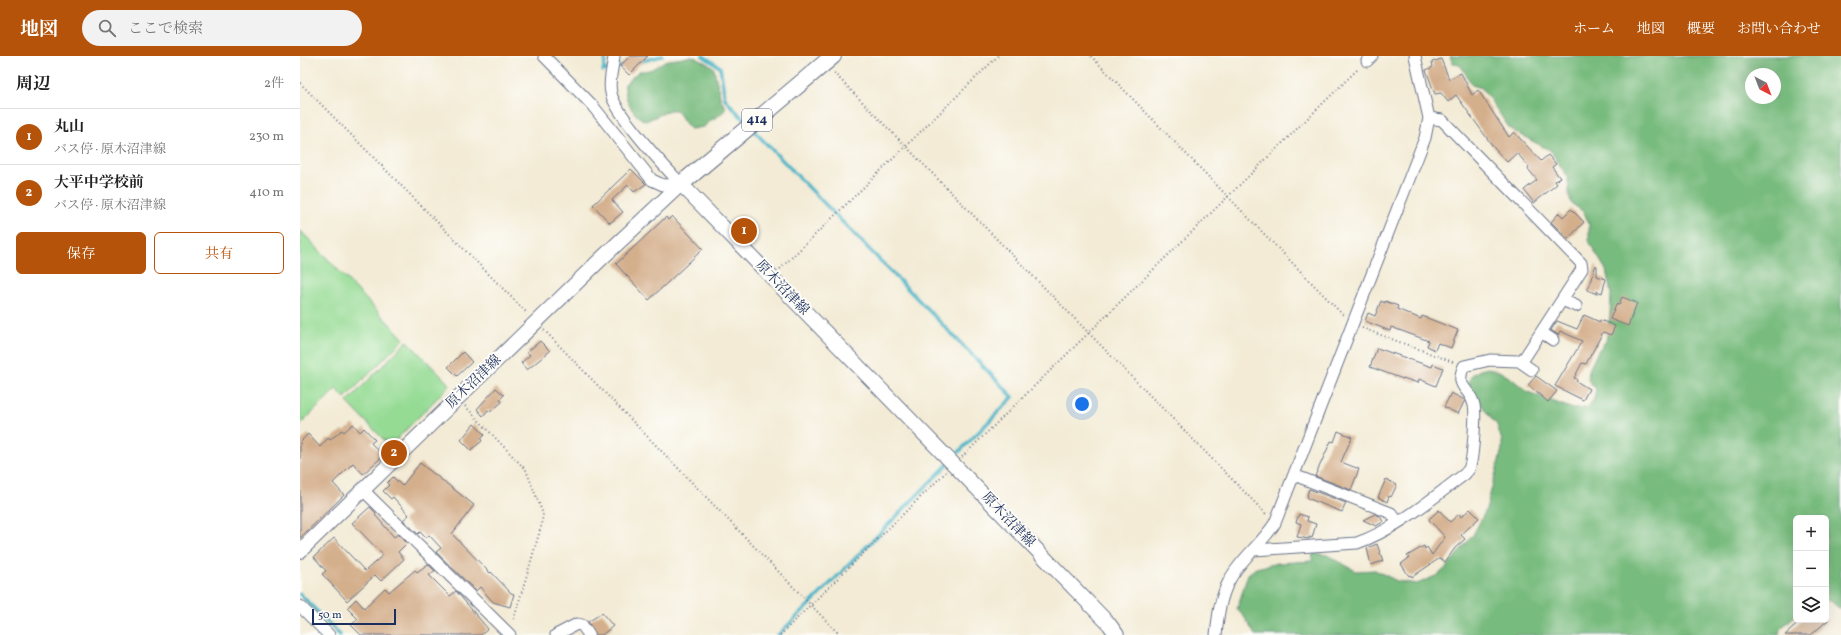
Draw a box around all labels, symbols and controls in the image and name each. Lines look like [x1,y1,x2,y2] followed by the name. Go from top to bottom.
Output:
[82,10,362,46] search box
[20,17,58,43] text: 地図
[96,17,118,39] icon: search
[128,19,203,40] text: ここで検索
[1573,20,1615,39] text: ホーム
[1637,20,1665,39] text: 地図
[1687,20,1715,39] text: 概要
[1737,20,1821,39] text: お問い合わせ
[1745,68,1781,104] north arrow
[16,73,50,96] text: 周辺
[264,75,284,93] text: 2件
[742,109,772,131] road number: 414
[54,117,84,138] text: 丸山
[26,128,32,146] text: 1
[249,128,284,146] text: 230 m
[54,141,166,159] text: バス停 · 原木沼津線
[54,173,144,194] text: 大平中学校前
[26,184,32,202] text: 2
[249,184,284,202] text: 410 m
[54,197,166,215] text: バス停 · 原木沼津線
[731,216,757,246] pin: 1
[16,232,146,274] button: 保存
[154,232,284,274] button: 共有
[751,256,813,320] street label: 原木沼津線
[442,351,506,413] street label: 原木沼津線
[1072,394,1092,414] your location
[381,438,407,468] pin: 2
[977,488,1039,552] street label: 原木沼津線
[1793,515,1829,623] map controls
[1793,515,1829,551] button: +
[1793,551,1829,587] button: −
[1793,587,1829,623] button: layers
[312,607,396,626] scale bar
[318,608,342,623] text: 50 m

